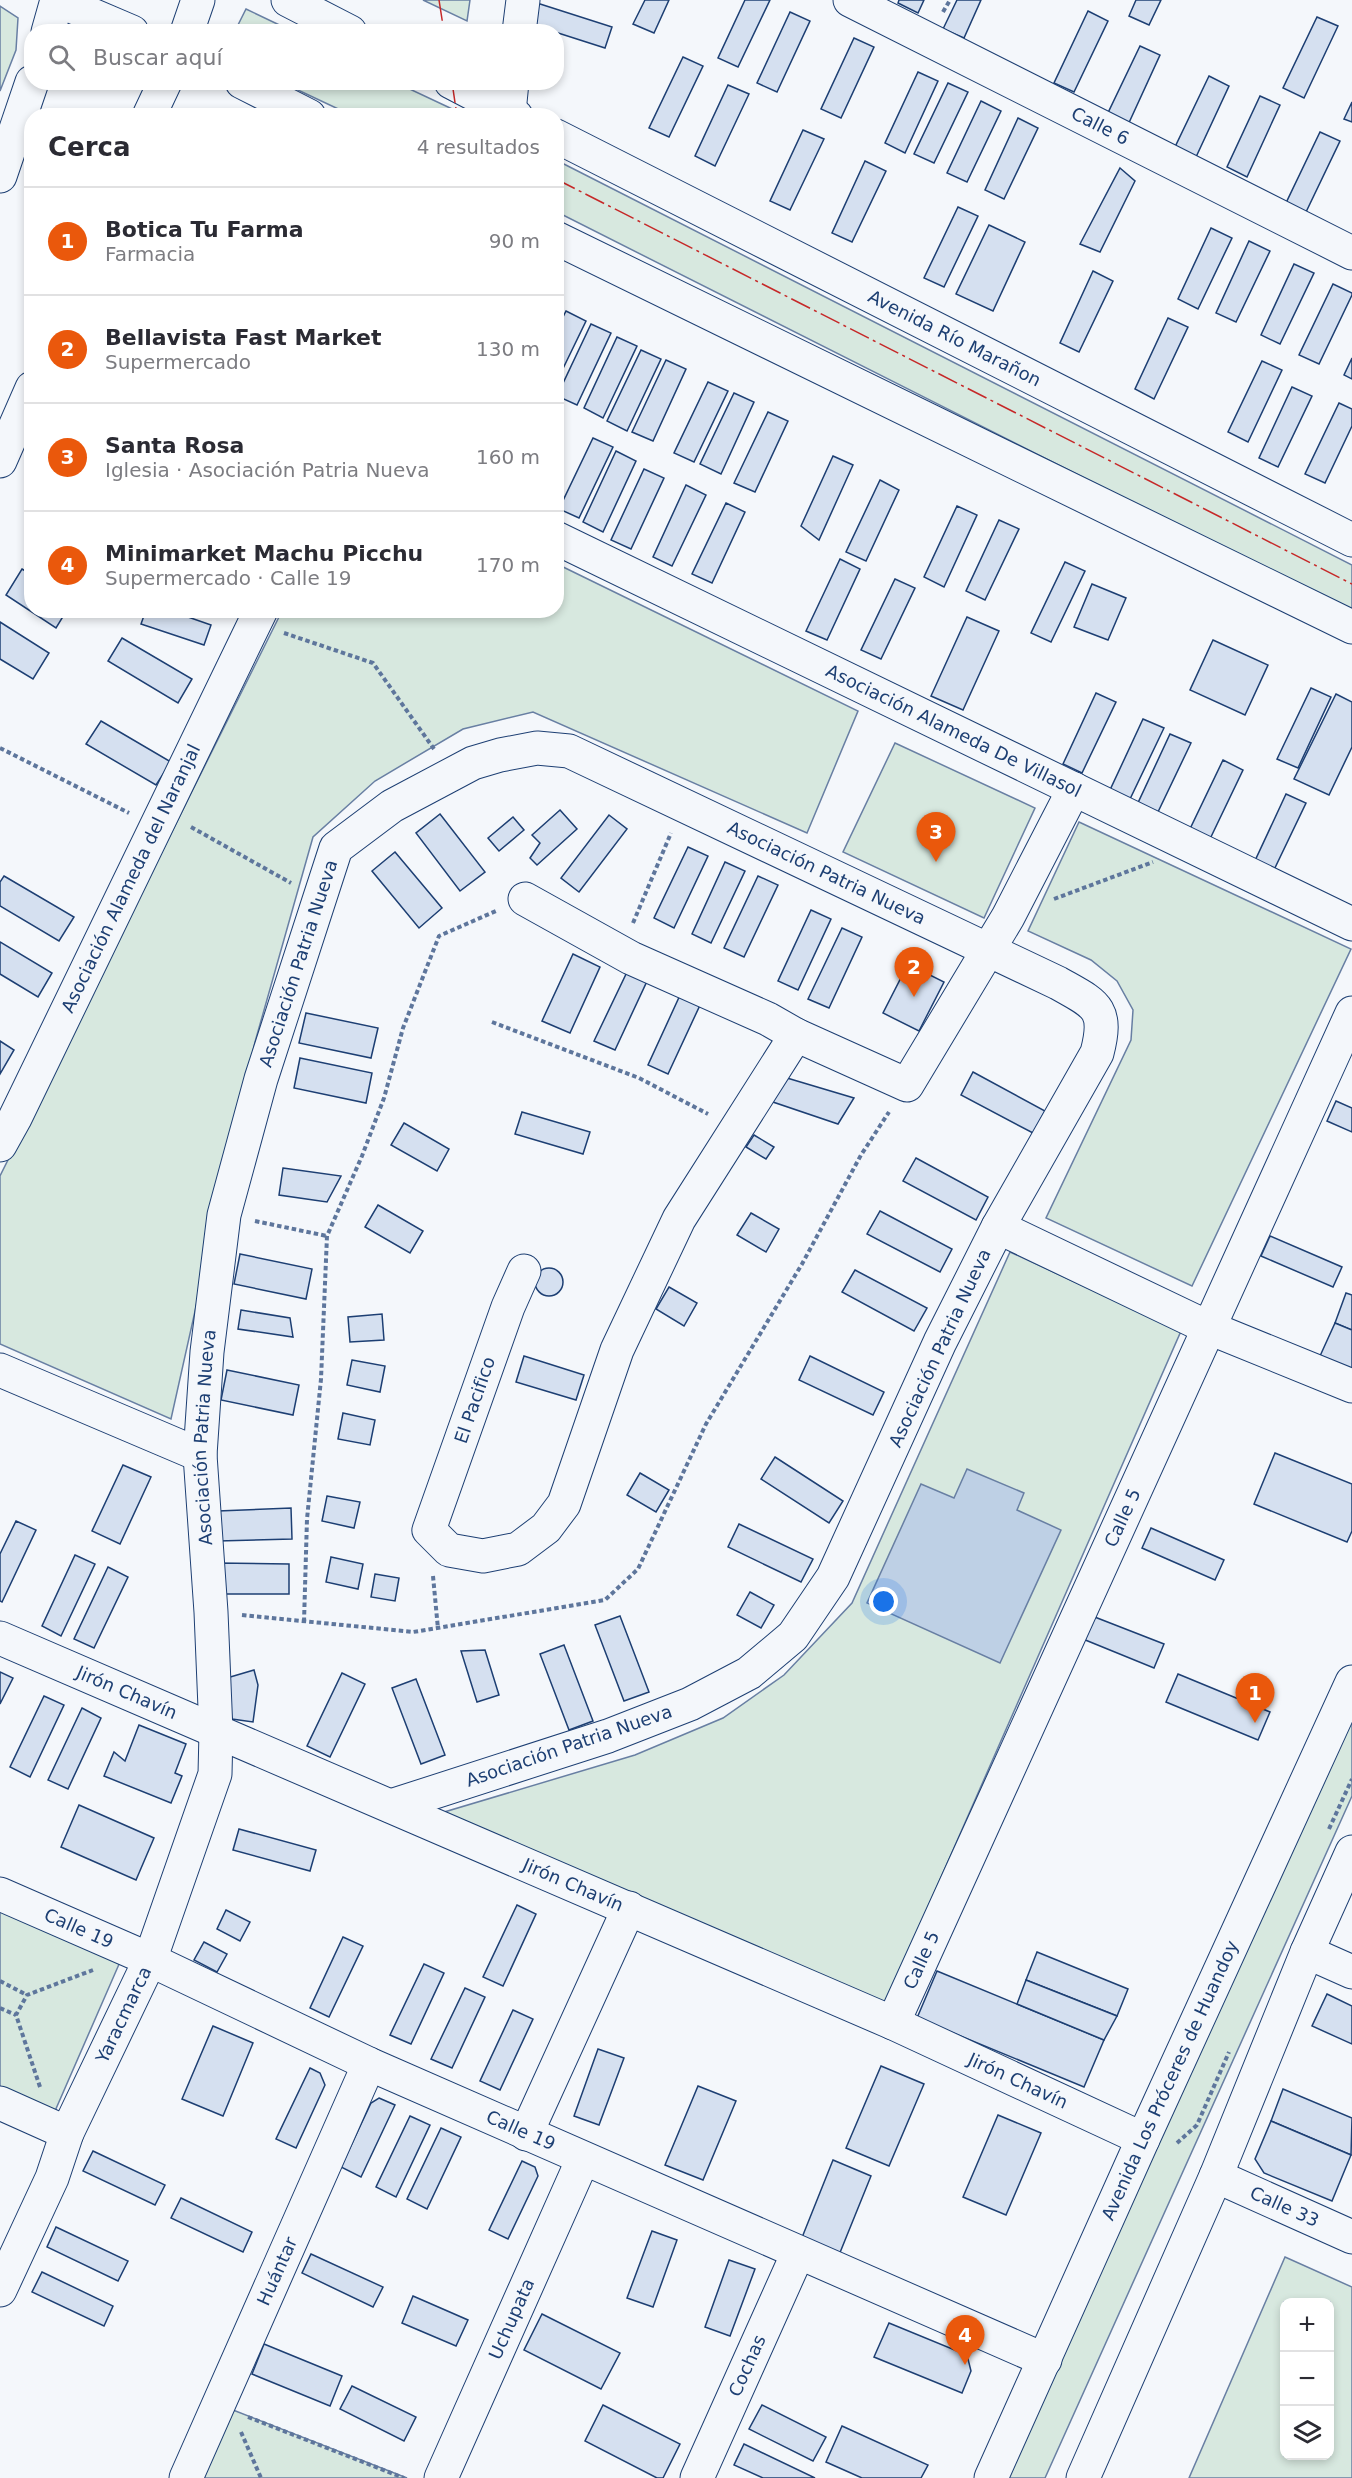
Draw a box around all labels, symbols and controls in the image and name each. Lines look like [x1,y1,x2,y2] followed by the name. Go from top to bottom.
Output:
[24,24,564,90] search box
[45,41,78,74] icon: search
[93,45,223,70] text: Buscar aquí
[1068,102,1133,149] street label: Calle 6
[48,132,131,162] text: Cerca
[417,135,540,159] text: 4 resultados
[105,217,304,242] text: Botica Tu Farma
[61,229,74,253] text: 1
[489,229,540,253] text: 90 m
[105,242,195,266] text: Farmacia
[865,285,1045,390] street label: Avenida Río Marañon
[105,325,382,350] text: Bellavista Fast Market
[61,337,74,361] text: 2
[476,337,540,361] text: 130 m
[105,350,251,374] text: Supermercado
[105,433,244,458] text: Santa Rosa
[61,445,74,469] text: 3
[476,445,540,469] text: 160 m
[105,458,429,482] text: Iglesia · Asociación Patria Nueva
[105,541,423,566] text: Minimarket Machu Picchu
[61,553,74,577] text: 4
[476,553,540,577] text: 170 m
[105,566,352,590] text: Supermercado · Calle 19
[823,660,1085,801] street label: Asociación Alameda De Villasol
[57,741,204,1016] street label: Asociación Alameda del Naranjal
[916,812,956,862] pin: 3
[724,817,929,929] street label: Asociación Patria Nueva
[255,857,341,1070] street label: Asociación Patria Nueva
[894,948,934,997] pin: 2
[884,1245,995,1450] street label: Asociación Patria Nueva
[189,1328,220,1546] street label: Asociación Patria Nueva
[450,1354,499,1446] street label: El Pacifico
[1100,1485,1145,1550] street label: Calle 5
[869,1587,898,1616] your location
[72,1661,181,1723] street label: Jirón Chavín
[1236,1674,1274,1723] pin: 1
[463,1700,675,1791] street label: Asociación Patria Nueva
[519,1853,627,1916] street label: Jirón Chavín
[41,1904,117,1952] street label: Calle 19
[899,1927,943,1992] street label: Calle 5
[1097,1937,1242,2223] street label: Avenida Los Próceres de Huandoy
[91,1963,155,2067] street label: Yaracmarca
[964,2048,1071,2113] street label: Jirón Chavín
[483,2106,559,2154] street label: Calle 19
[1247,2182,1322,2231] street label: Calle 33
[253,2233,301,2309] street label: Huántar
[484,2275,538,2363] street label: Uchupata
[1280,2298,1334,2460] map controls
[1280,2298,1334,2352] button: +
[946,2316,984,2365] pin: 4
[724,2331,770,2400] street label: Cochas
[1280,2352,1334,2406] button: −
[1280,2406,1334,2460] button: layers

